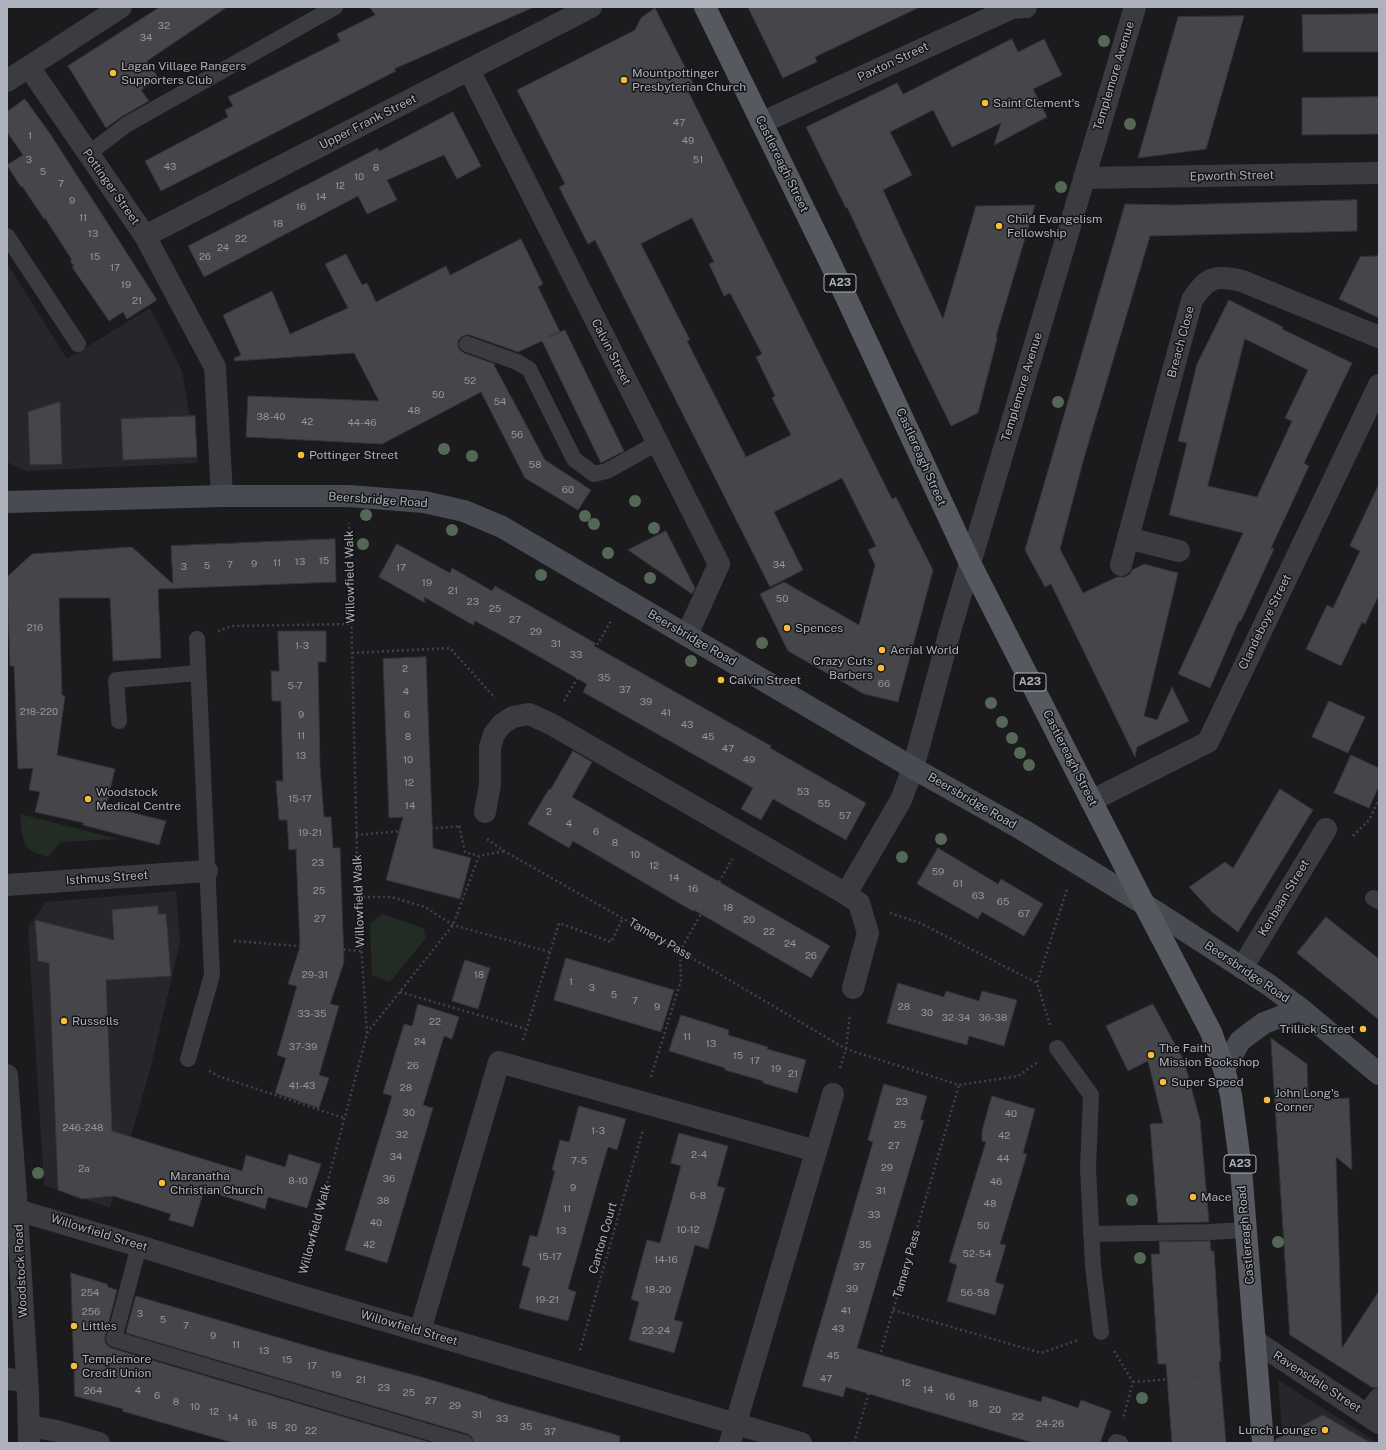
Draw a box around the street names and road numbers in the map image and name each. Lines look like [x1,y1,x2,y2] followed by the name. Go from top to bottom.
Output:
[1091,20,1137,132] street label: Templemore Avenue
[855,39,931,85] street label: Paxton Street
[317,91,419,153] street label: Upper Frank Street
[752,113,812,215] street label: Castlereagh Street
[79,146,143,228] street label: Pottinger Street
[1190,168,1274,184] street label: Epworth Street
[824,274,856,292] road number: A23
[1165,305,1197,379] street label: Breach Close
[588,317,634,387] street label: Calvin Street
[999,331,1045,443] street label: Templemore Avenue
[893,406,949,508] street label: Castlereagh Street
[328,489,428,511] street label: Beersbridge Road
[342,530,358,624] street label: Willowfield Walk
[1236,572,1294,672] street label: Clandeboye Street
[645,607,739,669] street label: Beersbridge Road
[1014,673,1046,691] road number: A23
[1040,708,1100,808] street label: Castlereagh Street
[925,770,1019,832] street label: Beersbridge Road
[350,854,368,948] street label: Willowfield Walk
[1255,857,1313,939] street label: Kenbaan Street
[65,868,149,888] street label: Isthmus Street
[626,915,694,963] street label: Tamery Pass
[1202,938,1292,1006] street label: Beersbridge Road
[1224,1155,1256,1173] road number: A23
[296,1182,334,1276] street label: Willowfield Walk
[1235,1185,1257,1285] street label: Castlereagh Road
[586,1201,620,1275] street label: Canton Court
[49,1211,149,1255] street label: Willowfield Street
[11,1224,31,1318] street label: Woodstock Road
[890,1228,924,1300] street label: Tamery Pass
[359,1307,459,1349] street label: Willowfield Street
[1270,1348,1364,1416] street label: Ravensdale Street

